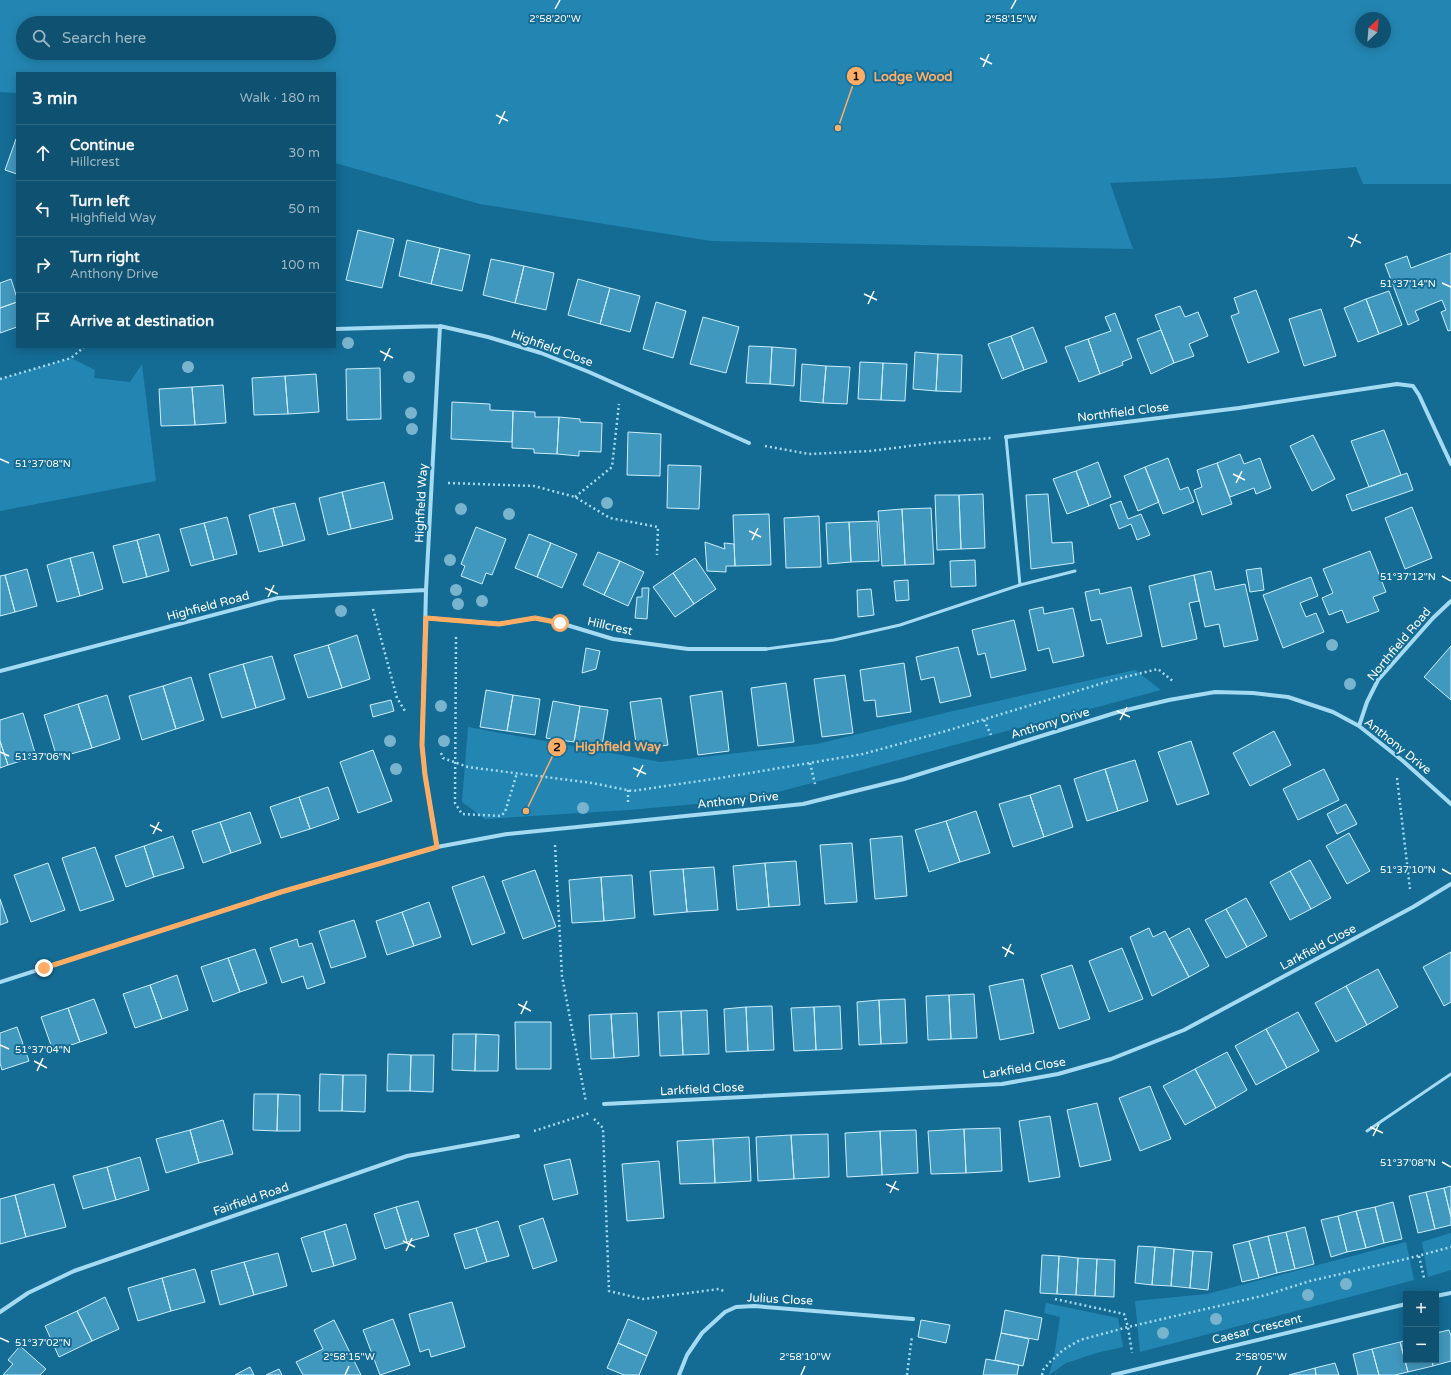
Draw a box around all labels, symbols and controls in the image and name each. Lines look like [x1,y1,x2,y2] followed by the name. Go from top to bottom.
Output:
[1355,12,1391,48] north arrow
[529,13,581,25] text: 2°58'20"W
[985,13,1037,25] text: 2°58'15"W
[16,16,336,60] search box
[30,27,52,49] icon: search
[62,29,146,47] text: Search here
[846,64,961,89] callout: Lodge Wood
[852,69,860,83] text: 1
[873,69,953,85] text: Lodge Wood
[32,88,77,109] text: 3 min
[240,90,320,106] text: Walk · 180 m
[70,136,134,154] text: Continue
[32,142,54,164] icon: ahead
[288,145,320,161] text: 30 m
[70,154,120,170] text: Hillcrest
[70,192,130,210] text: Turn left
[32,198,54,220] icon: left
[288,201,320,217] text: 50 m
[70,210,156,226] text: Highfield Way
[70,248,140,266] text: Turn right
[32,254,54,276] icon: right
[280,257,320,273] text: 100 m
[70,266,158,282] text: Anthony Drive
[1380,278,1436,290] text: 51°37'14"N
[32,310,54,332] icon: arrive
[70,312,214,330] text: Arrive at destination
[509,327,595,369] street label: Highfield Close
[1076,399,1170,425] street label: Northfield Close
[15,458,71,470] text: 51°37'08"N
[412,462,430,543] street label: Highfield Way
[1380,571,1436,583] text: 51°37'12"N
[165,588,251,624] street label: Highfield Road
[1364,605,1434,683] street label: Northfield Road
[551,614,569,632] route start
[586,614,634,638] street label: Hillcrest
[1009,704,1091,742] street label: Anthony Drive
[1362,715,1434,777] street label: Anthony Drive
[547,734,669,759] callout: Highfield Way
[575,739,661,755] text: Highfield Way
[553,740,561,754] text: 2
[15,751,71,763] text: 51°37'06"N
[697,789,779,811] street label: Anthony Drive
[1380,864,1436,876] text: 51°37'10"N
[1278,921,1359,973] street label: Larkfield Close
[35,959,53,977] route end
[15,1044,71,1056] text: 51°37'04"N
[981,1054,1067,1081] street label: Larkfield Close
[660,1080,745,1098] street label: Larkfield Close
[1380,1157,1436,1169] text: 51°37'08"N
[211,1180,291,1218] street label: Fairfield Road
[747,1290,814,1308] street label: Julius Close
[1403,1291,1439,1363] map controls
[1403,1291,1439,1327] button: +
[1211,1311,1304,1347] street label: Caesar Crescent
[1403,1327,1439,1363] button: −
[15,1337,71,1349] text: 51°37'02"N
[323,1351,375,1363] text: 2°58'15"W
[779,1351,831,1363] text: 2°58'10"W
[1235,1351,1287,1363] text: 2°58'05"W

